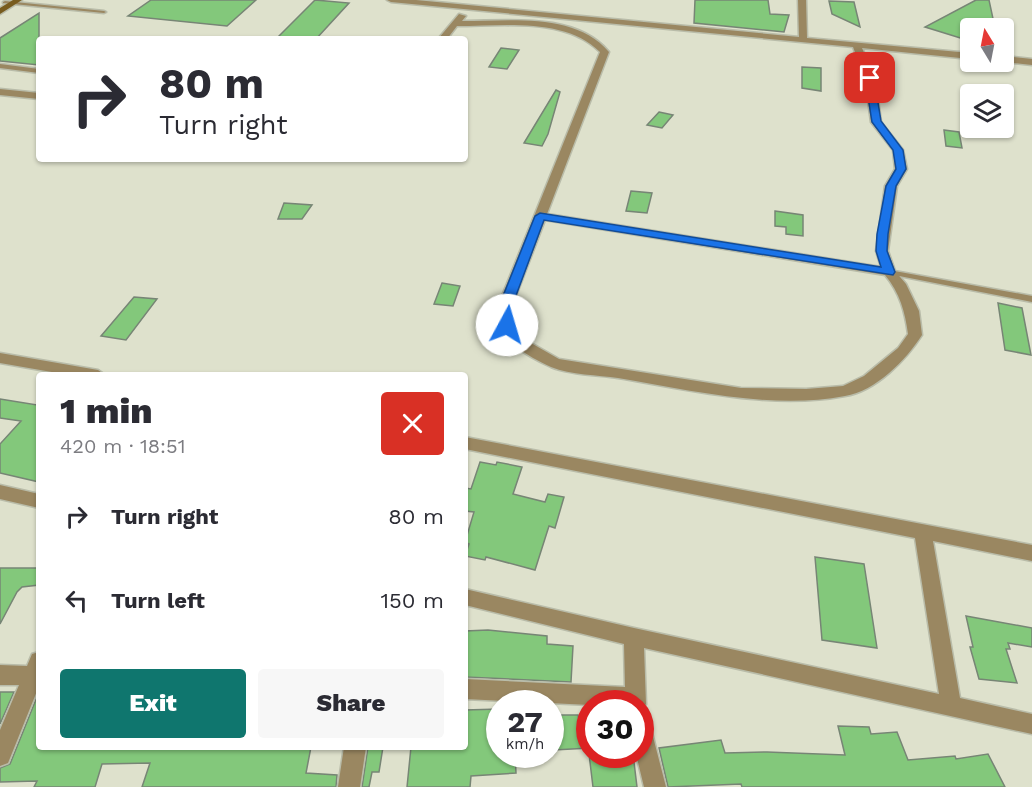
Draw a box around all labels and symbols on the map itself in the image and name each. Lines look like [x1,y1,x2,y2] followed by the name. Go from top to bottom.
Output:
[960,18,1014,72] north arrow
[844,52,895,103] pin
[475,293,539,357] position arrow
[576,690,654,768] speed limit sign: 30

